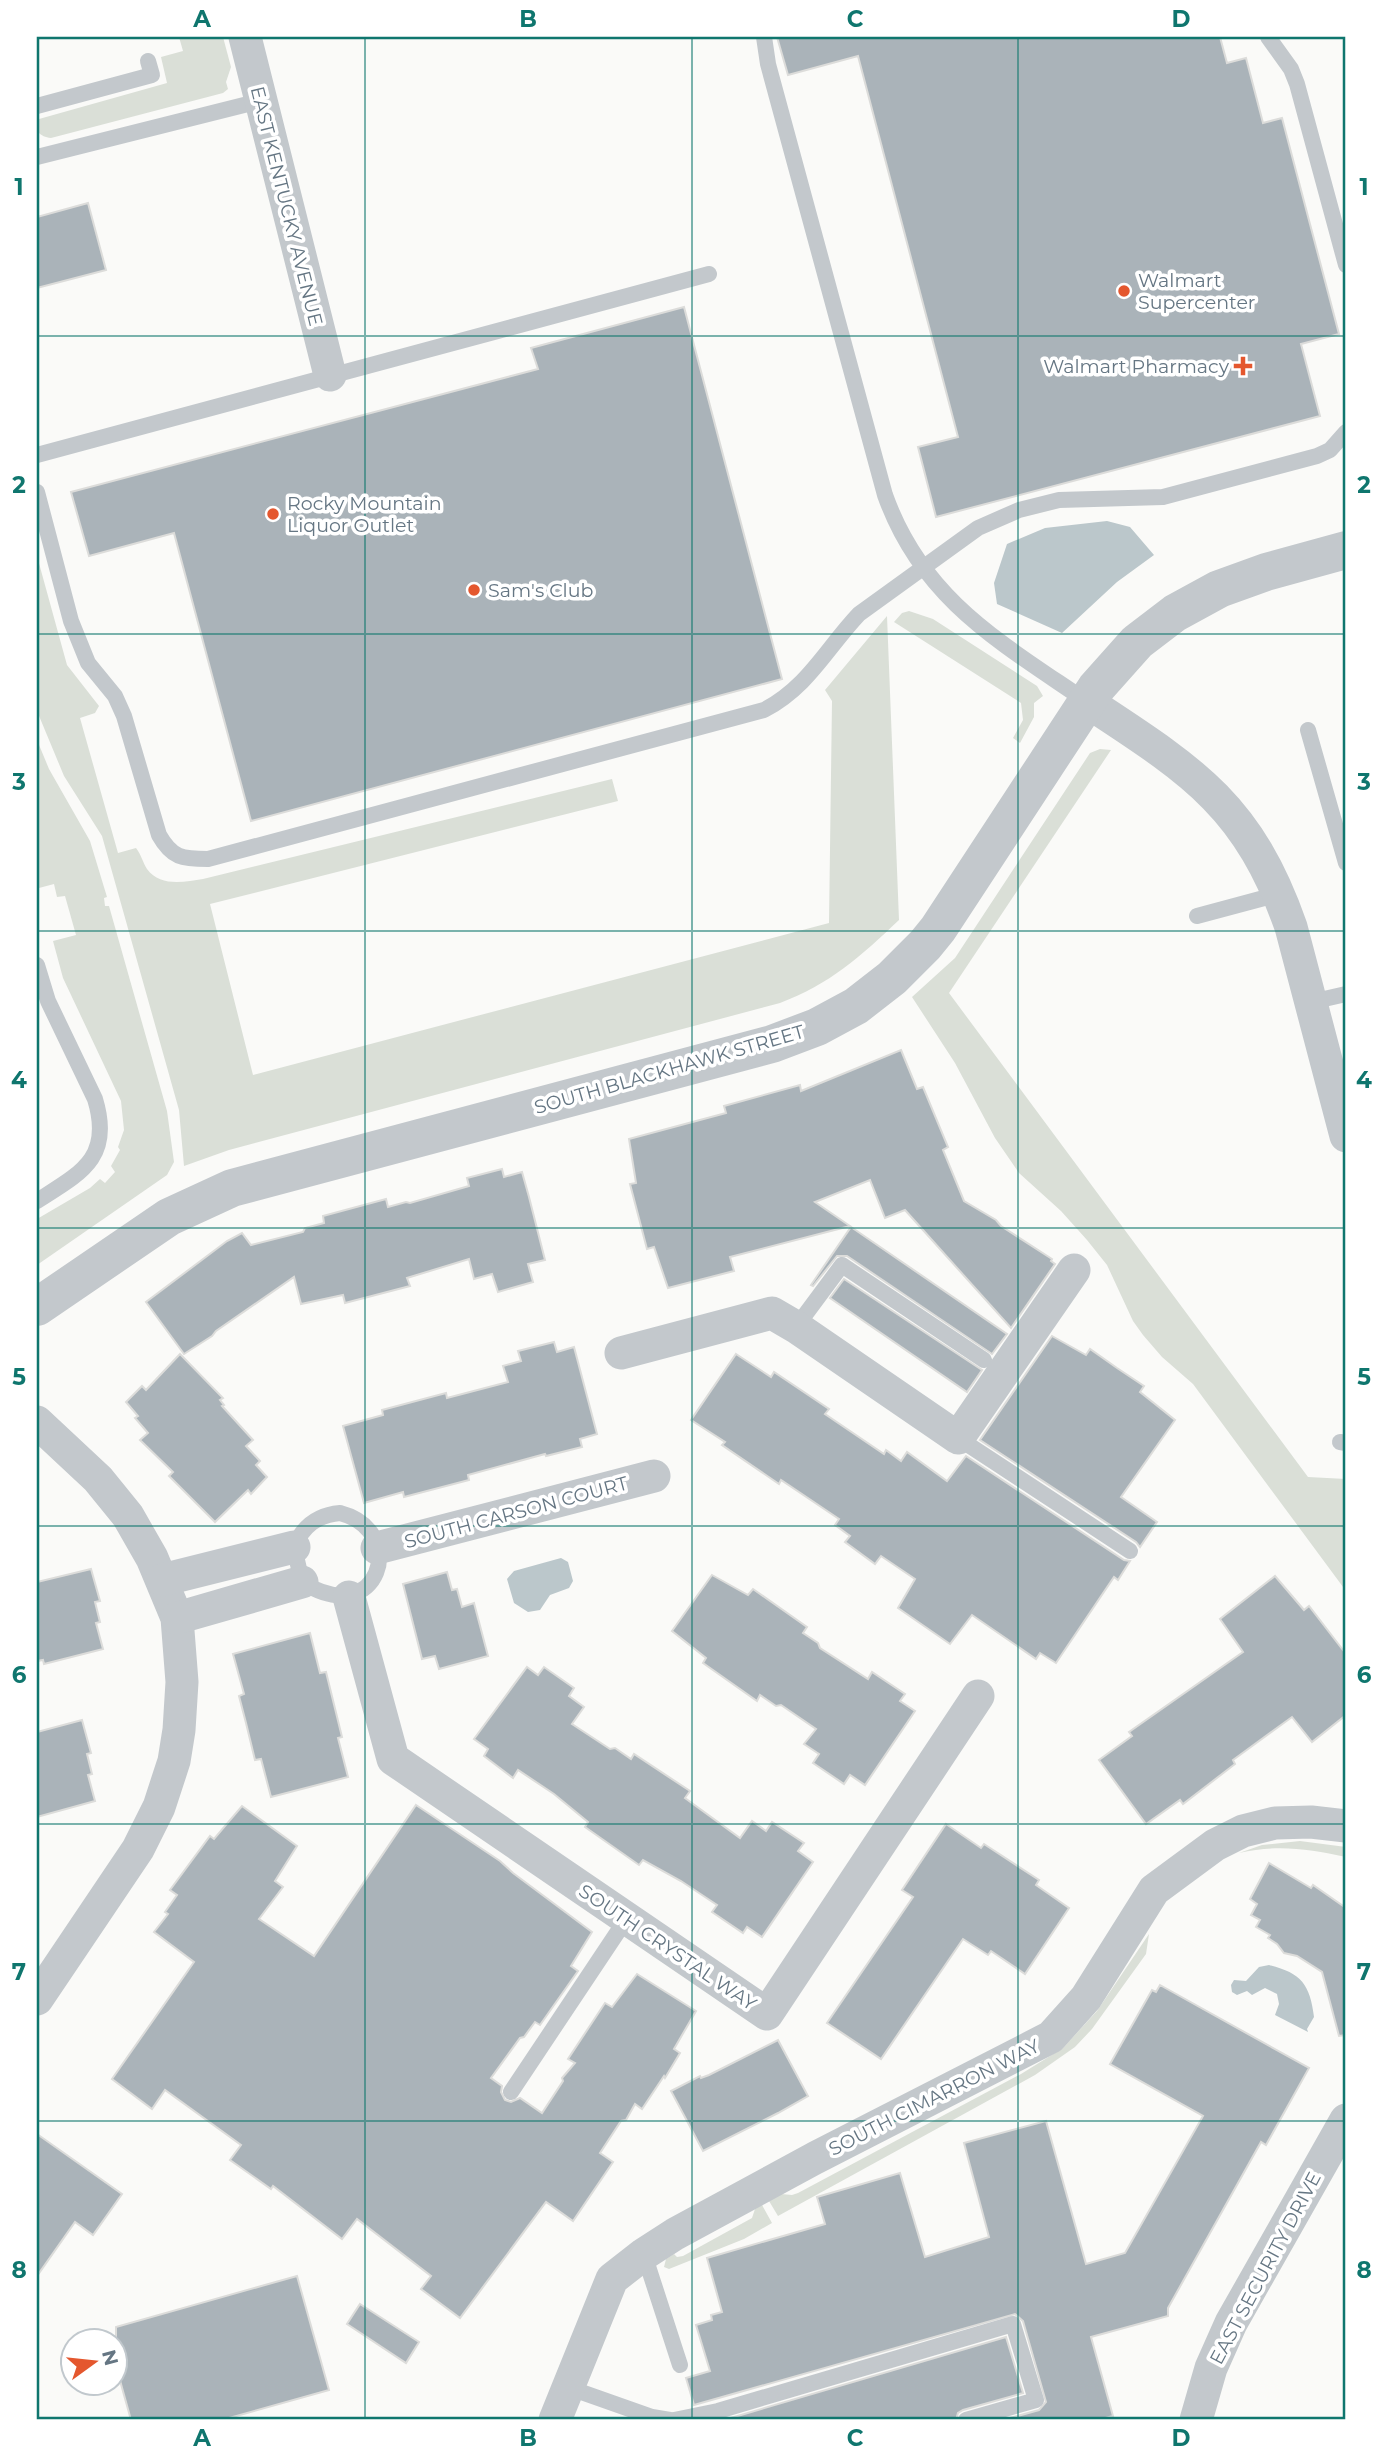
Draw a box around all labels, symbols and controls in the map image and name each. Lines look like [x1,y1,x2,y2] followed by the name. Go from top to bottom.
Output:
[192,5,211,33] text: A
[519,5,537,33] text: B
[847,5,864,33] text: C
[1172,5,1191,33] text: D
[246,84,327,328] street label: EAST KENTUCKY AVENUE
[14,173,24,201] text: 1
[1359,173,1369,201] text: 1
[1138,269,1256,314] place label: Walmart Supercenter
[1116,283,1132,299] marker: Walmart Supercenter
[1043,355,1230,378] place label: Walmart Pharmacy
[1235,358,1251,374] marker: Walmart Pharmacy
[12,471,26,499] text: 2
[1357,471,1371,499] text: 2
[287,492,442,537] place label: Rocky Mountain Liquor Outlet
[265,506,281,522] marker: Rocky Mountain Liquor Outlet
[488,579,593,602] place label: Sam's Club
[466,582,482,598] marker: Sam's Club
[11,768,26,796] text: 3
[1356,768,1371,796] text: 3
[531,1020,807,1119] street label: SOUTH BLACKHAWK STREET
[11,1066,27,1094] text: 4
[1356,1066,1372,1094] text: 4
[12,1363,26,1391] text: 5
[1357,1363,1371,1391] text: 5
[402,1472,631,1553] street label: SOUTH CARSON COURT
[12,1661,27,1689] text: 6
[1357,1661,1372,1689] text: 6
[575,1879,762,2016] street label: SOUTH CRYSTAL WAY
[12,1958,26,1986] text: 7
[1357,1958,1371,1986] text: 7
[825,2034,1044,2161] street label: SOUTH CIMARRON WAY
[1205,2168,1326,2368] street label: EAST SECURITY DRIVE
[11,2256,27,2284] text: 8
[1356,2256,1372,2284] text: 8
[60,2328,130,2398] north arrow
[97,2347,123,2368] text: N
[192,2424,211,2452] text: A
[519,2424,537,2452] text: B
[847,2424,864,2452] text: C
[1172,2424,1191,2452] text: D

